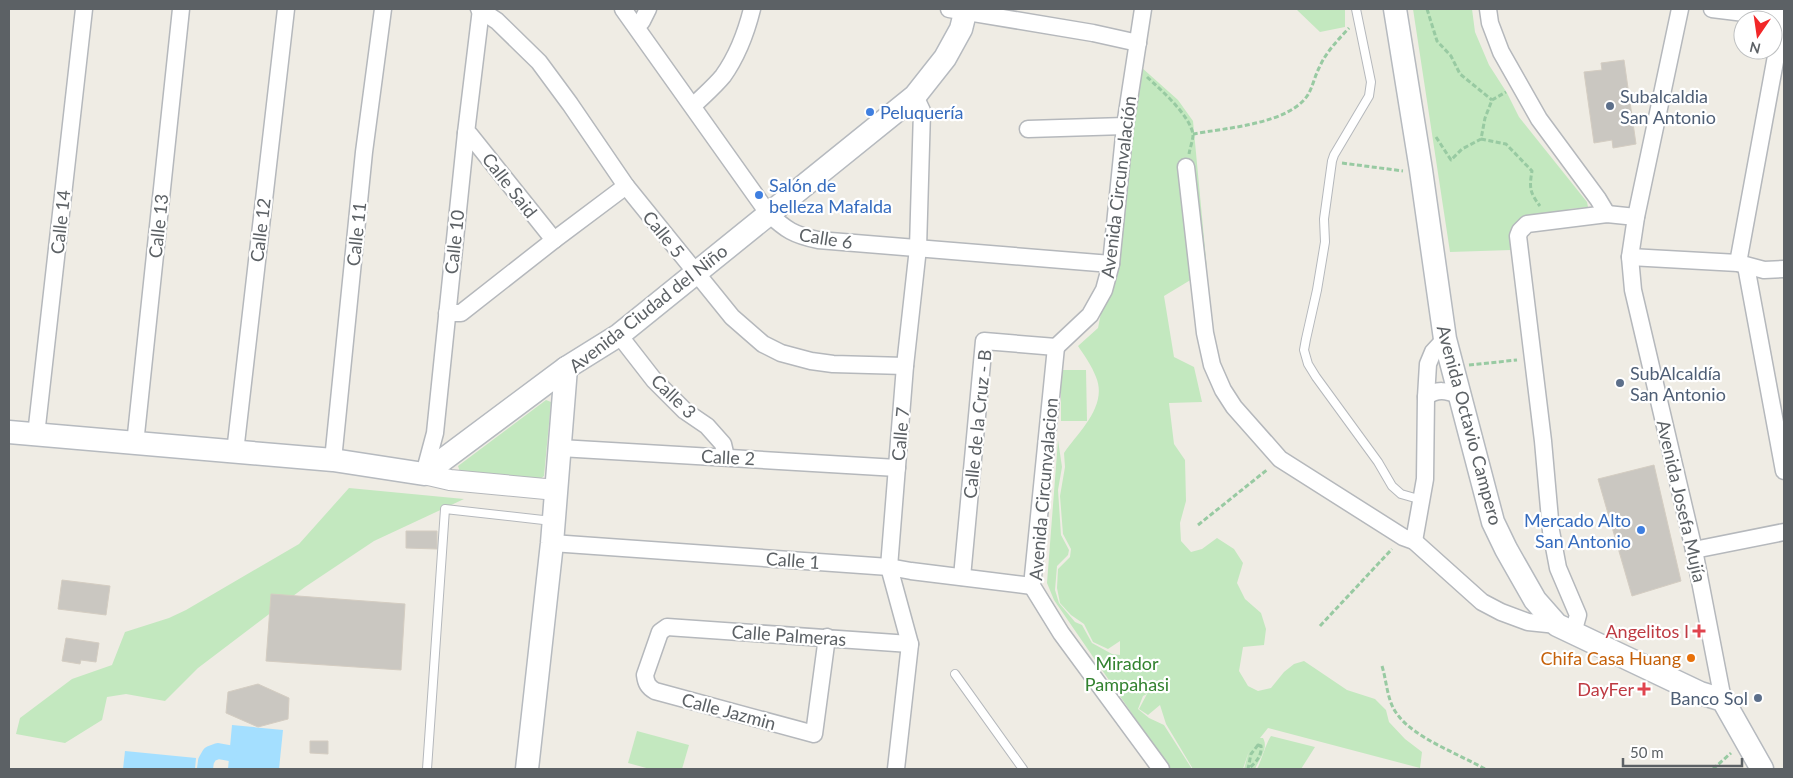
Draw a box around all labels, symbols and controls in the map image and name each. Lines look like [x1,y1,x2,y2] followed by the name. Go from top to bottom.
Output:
[1733,10,1783,60] north arrow
[1748,39,1762,58] text: N
[1620,85,1716,128] place label: Subalcaldia San Antonio
[1096,95,1140,279] street label: Avenida Circunvalación
[1604,100,1616,112] marker: Subalcaldia San Antonio
[880,101,964,123] place label: Peluquería
[864,106,876,118] marker: Peluquería
[478,148,542,222] street label: Calle Said
[769,174,892,217] place label: Salón de belleza Mafalda
[46,189,74,255] street label: Calle 14
[753,189,765,201] marker: Salón de belleza Mafalda
[144,193,172,259] street label: Calle 13
[245,197,275,263] street label: Calle 12
[342,201,370,267] street label: Calle 11
[638,206,690,262] street label: Calle 5
[440,209,468,275] street label: Calle 10
[798,223,854,253] street label: Calle 6
[565,239,731,377] street label: Avenida Ciudad del Niño
[1433,323,1507,527] street label: Avenida Octavio Campero
[958,348,996,500] street label: Calle de la Cruz - B
[1630,362,1726,405] place label: SubAlcaldía San Antonio
[647,369,701,423] street label: Calle 3
[1614,377,1626,389] marker: SubAlcaldía San Antonio
[1024,397,1062,581] street label: Avenida Circunvalacion
[887,406,913,462] street label: Calle 7
[1653,418,1711,584] street label: Avenida Josefa Mujía
[700,445,756,469] street label: Calle 2
[1524,509,1631,552] place label: Mercado Alto San Antonio
[1635,524,1647,536] marker: Mercado Alto San Antonio
[765,547,821,573] street label: Calle 1
[731,620,847,650] street label: Calle Palmeras
[1605,620,1689,642] place label: Angelitos I
[1693,625,1705,637] marker: Angelitos I
[1541,647,1681,669] place label: Chifa Casa Huang
[1085,652,1169,695] park label: Mirador Pampahasi
[1685,652,1697,664] marker: Chifa Casa Huang
[1577,678,1634,700] place label: DayFer
[1638,683,1650,695] marker: DayFer
[1670,687,1748,709] place label: Banco Sol
[680,688,778,734] street label: Calle Jazmin
[1752,692,1764,704] marker: Banco Sol
[1623,736,1742,768] scale bar
[1630,743,1664,761] text: 50 m

